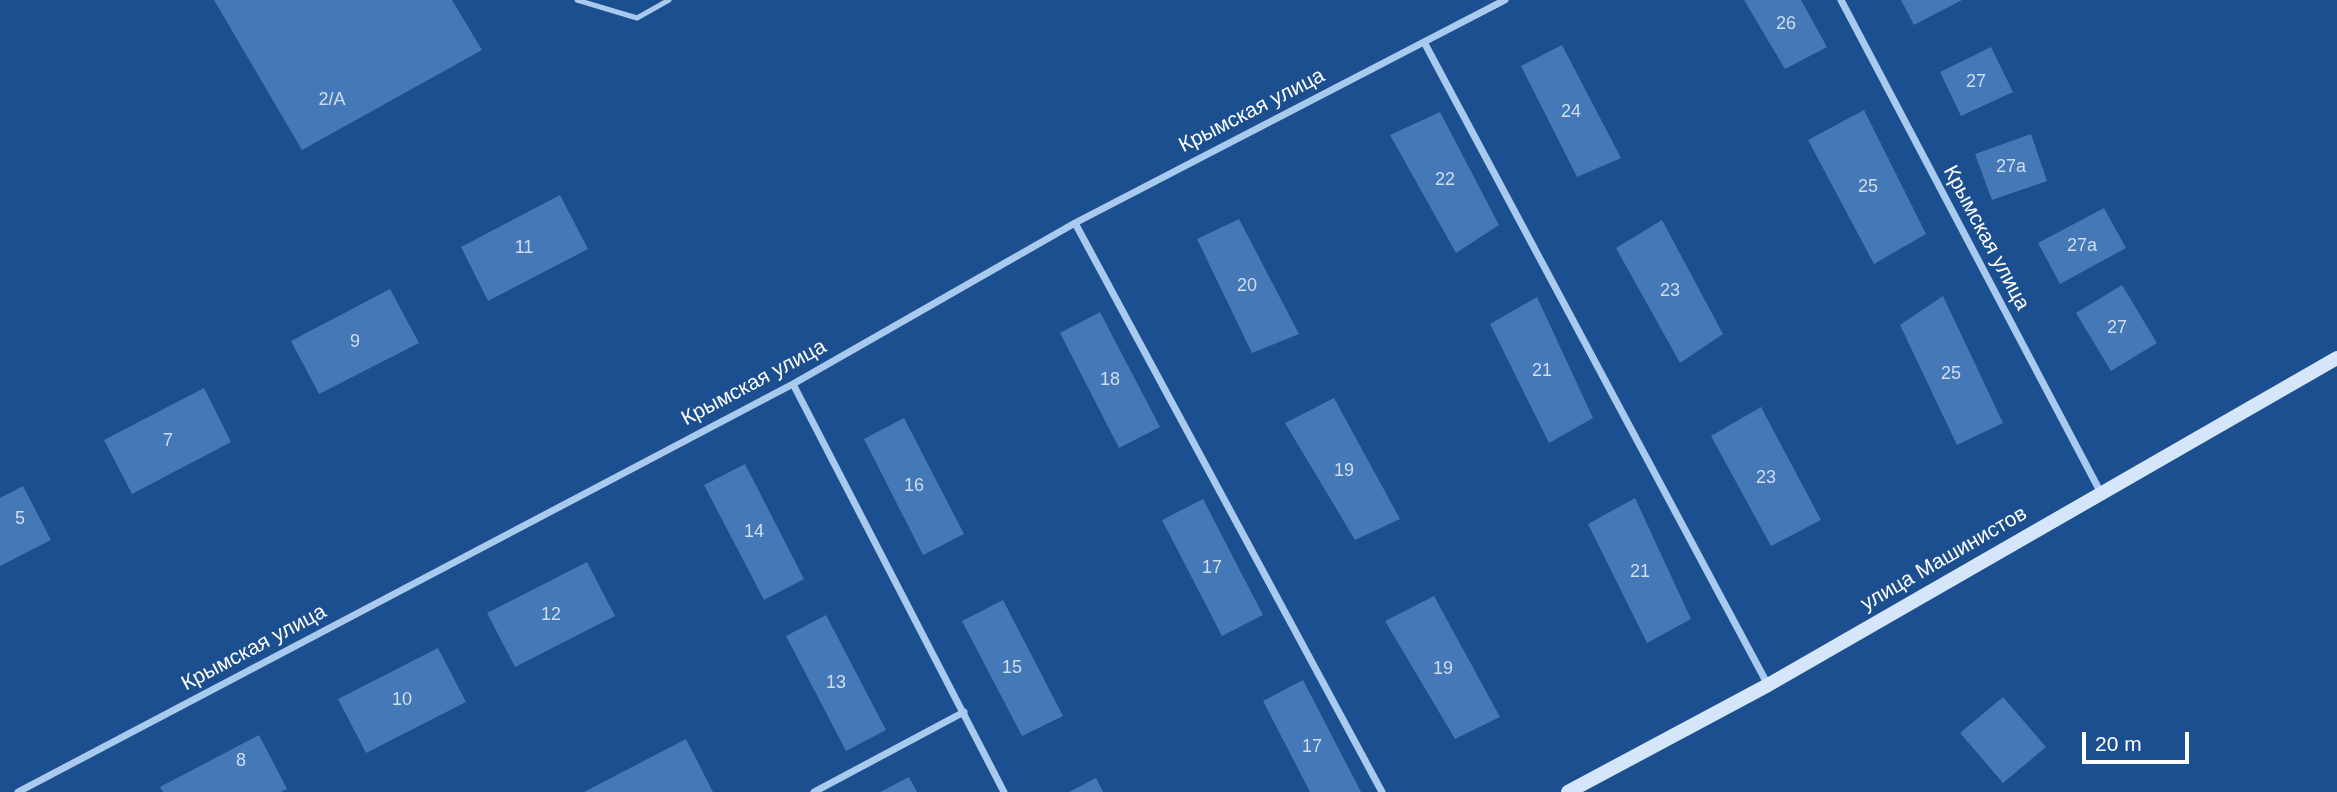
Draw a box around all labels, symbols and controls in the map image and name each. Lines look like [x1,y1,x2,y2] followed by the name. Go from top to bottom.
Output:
[1776,13,1796,35] house number: 26
[1175,63,1329,159] street label: Крымская улица
[1966,71,1986,93] house number: 27
[318,89,346,111] house number: 2/A
[1561,101,1581,123] house number: 24
[1996,156,2026,178] house number: 27а
[1937,161,2035,315] street label: Крымская улица
[1435,169,1455,191] house number: 22
[1858,176,1878,198] house number: 25
[2067,235,2097,257] house number: 27а
[515,237,533,259] house number: 11
[1237,275,1257,297] house number: 20
[1660,280,1680,302] house number: 23
[2107,317,2127,339] house number: 27
[350,331,360,353] house number: 9
[677,334,831,432] street label: Крымская улица
[1532,360,1552,382] house number: 21
[1941,363,1961,385] house number: 25
[1100,369,1120,391] house number: 18
[163,430,173,452] house number: 7
[1334,460,1354,482] house number: 19
[1756,467,1776,489] house number: 23
[904,475,924,497] house number: 16
[1856,501,2032,617] street label: улица Машинистов
[15,508,25,530] house number: 5
[744,521,764,543] house number: 14
[1202,557,1222,579] house number: 17
[1630,561,1650,583] house number: 21
[177,599,331,697] street label: Крымская улица
[541,604,561,626] house number: 12
[1002,657,1022,679] house number: 15
[1433,658,1453,680] house number: 19
[826,672,846,694] house number: 13
[392,689,412,711] house number: 10
[2085,718,2192,762] scale bar
[2095,732,2142,755] text: 20 m
[1302,736,1322,758] house number: 17
[236,750,246,772] house number: 8

